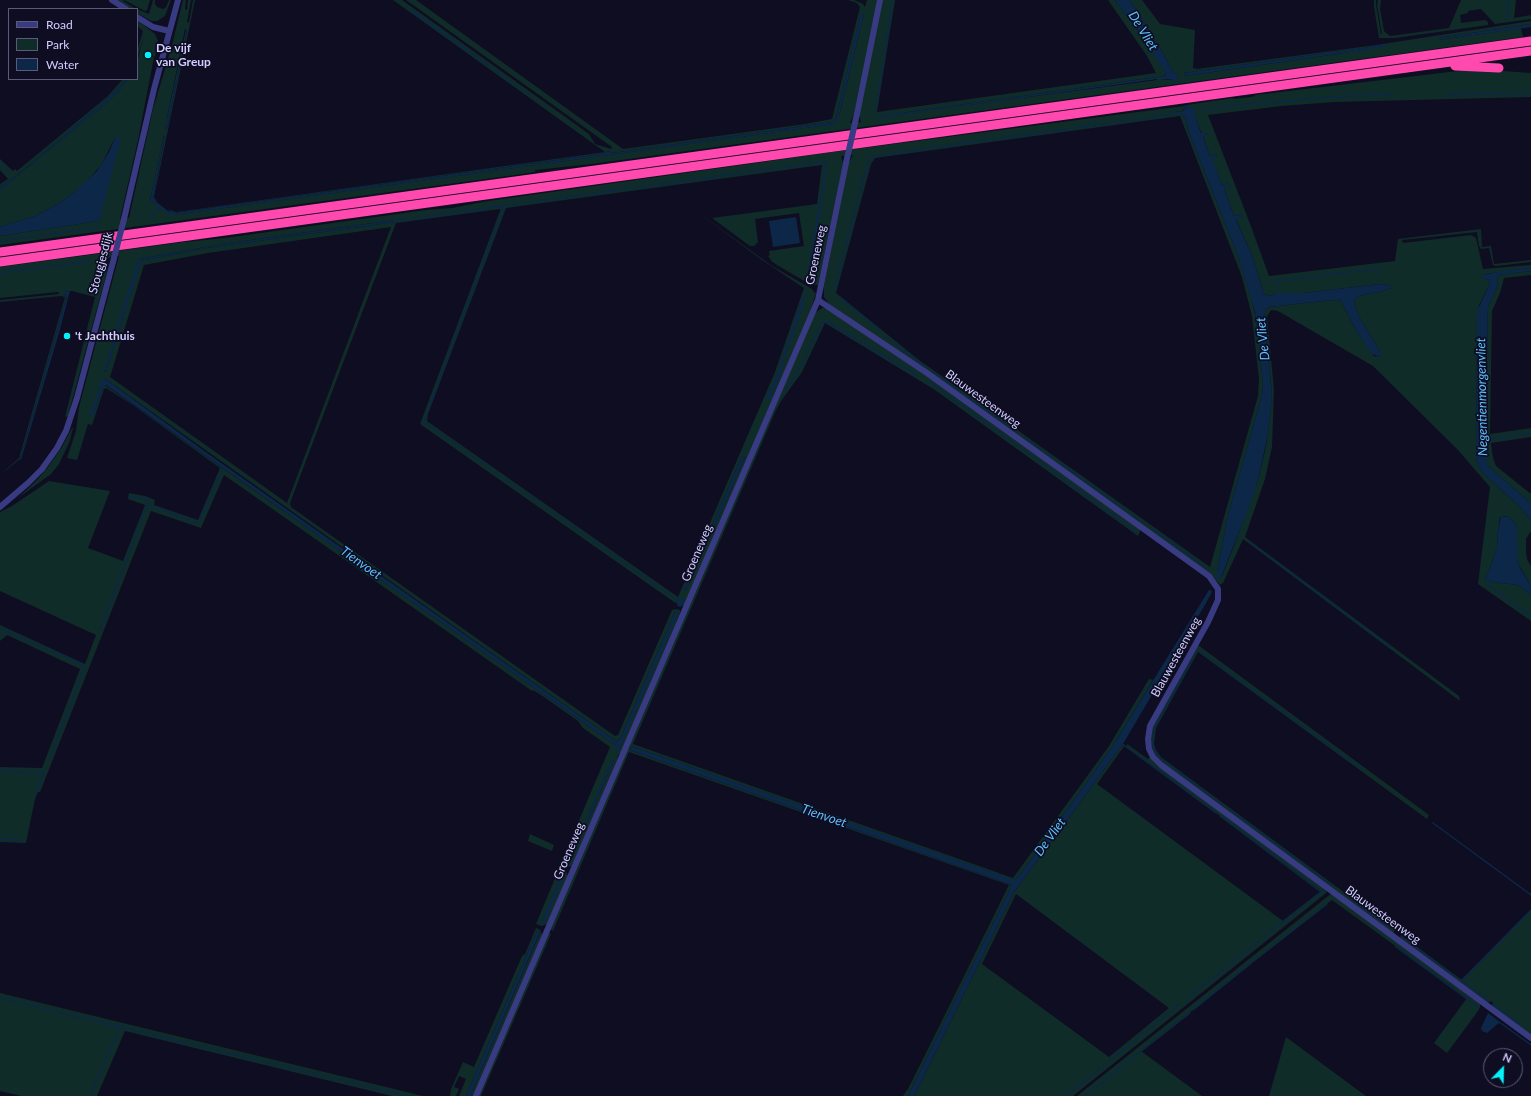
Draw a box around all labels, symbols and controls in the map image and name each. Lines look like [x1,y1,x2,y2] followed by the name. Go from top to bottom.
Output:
[8,8,138,80] legend
[1125,9,1161,53] water label: De Vliet
[46,17,73,32] text: Road
[46,37,69,52] text: Park
[156,41,211,69] place label: De vijf van Greup
[143,50,153,60] marker: De vijf van Greup
[46,57,79,72] text: Water
[803,224,829,286] street label: Groeneweg
[86,231,116,295] street label: Stougjesdijk
[1253,317,1273,361] water label: De Vliet
[75,329,135,343] place label: 't Jachthuis
[62,331,72,341] marker: 't Jachthuis
[1473,338,1491,456] water label: Negentienmorgenvliet
[943,367,1023,431] street label: Blauwesteenweg
[678,522,716,584] street label: Groeneweg
[337,543,385,583] water label: Tienvoet
[1148,614,1204,700] street label: Blauwesteenweg
[799,801,849,831] water label: Tienvoet
[1031,815,1069,859] water label: De Vliet
[550,820,588,882] street label: Groeneweg
[1343,883,1423,947] street label: Blauwesteenweg
[1483,1048,1523,1088] north arrow
[1501,1050,1514,1065] text: N

